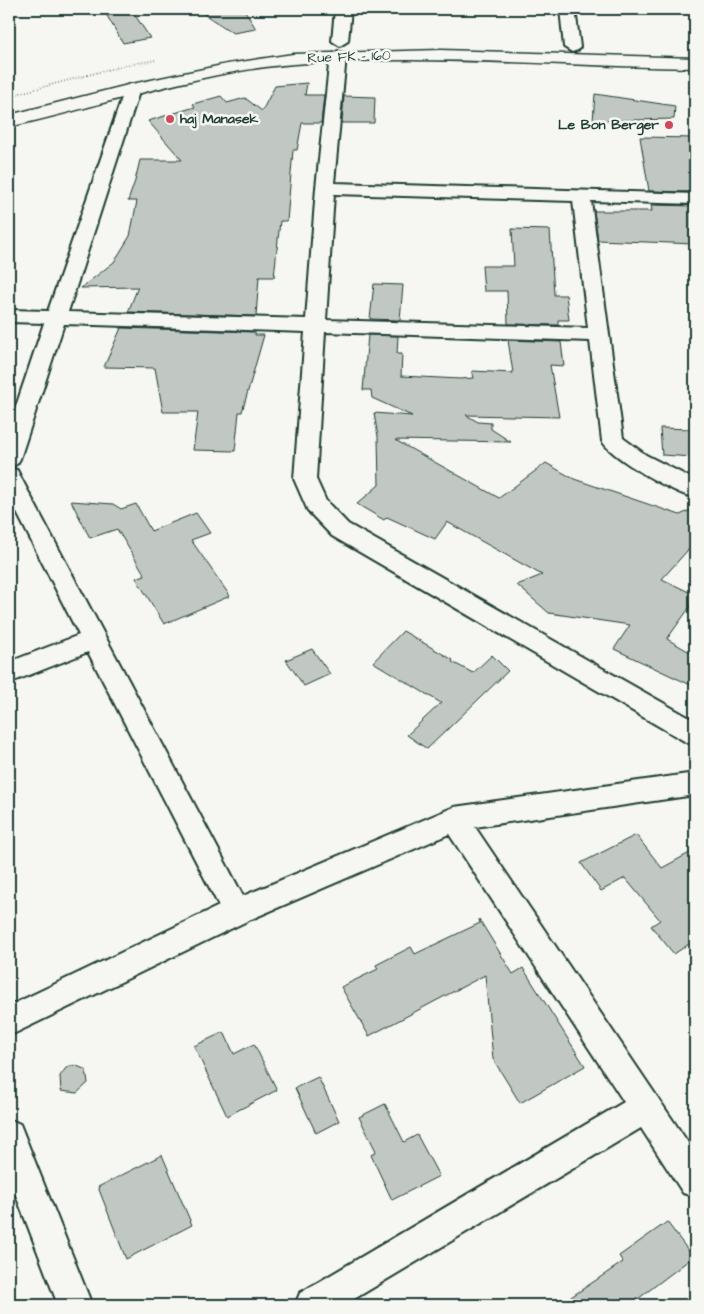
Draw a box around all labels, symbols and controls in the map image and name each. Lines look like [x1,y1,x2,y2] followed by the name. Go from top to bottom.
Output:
[307,46,391,68] street label: Rue FK - 160
[180,109,259,129] place label: haj Manasek
[164,113,176,125] marker: haj Manasek
[558,115,659,136] place label: Le Bon Berger
[663,119,675,131] marker: Le Bon Berger

